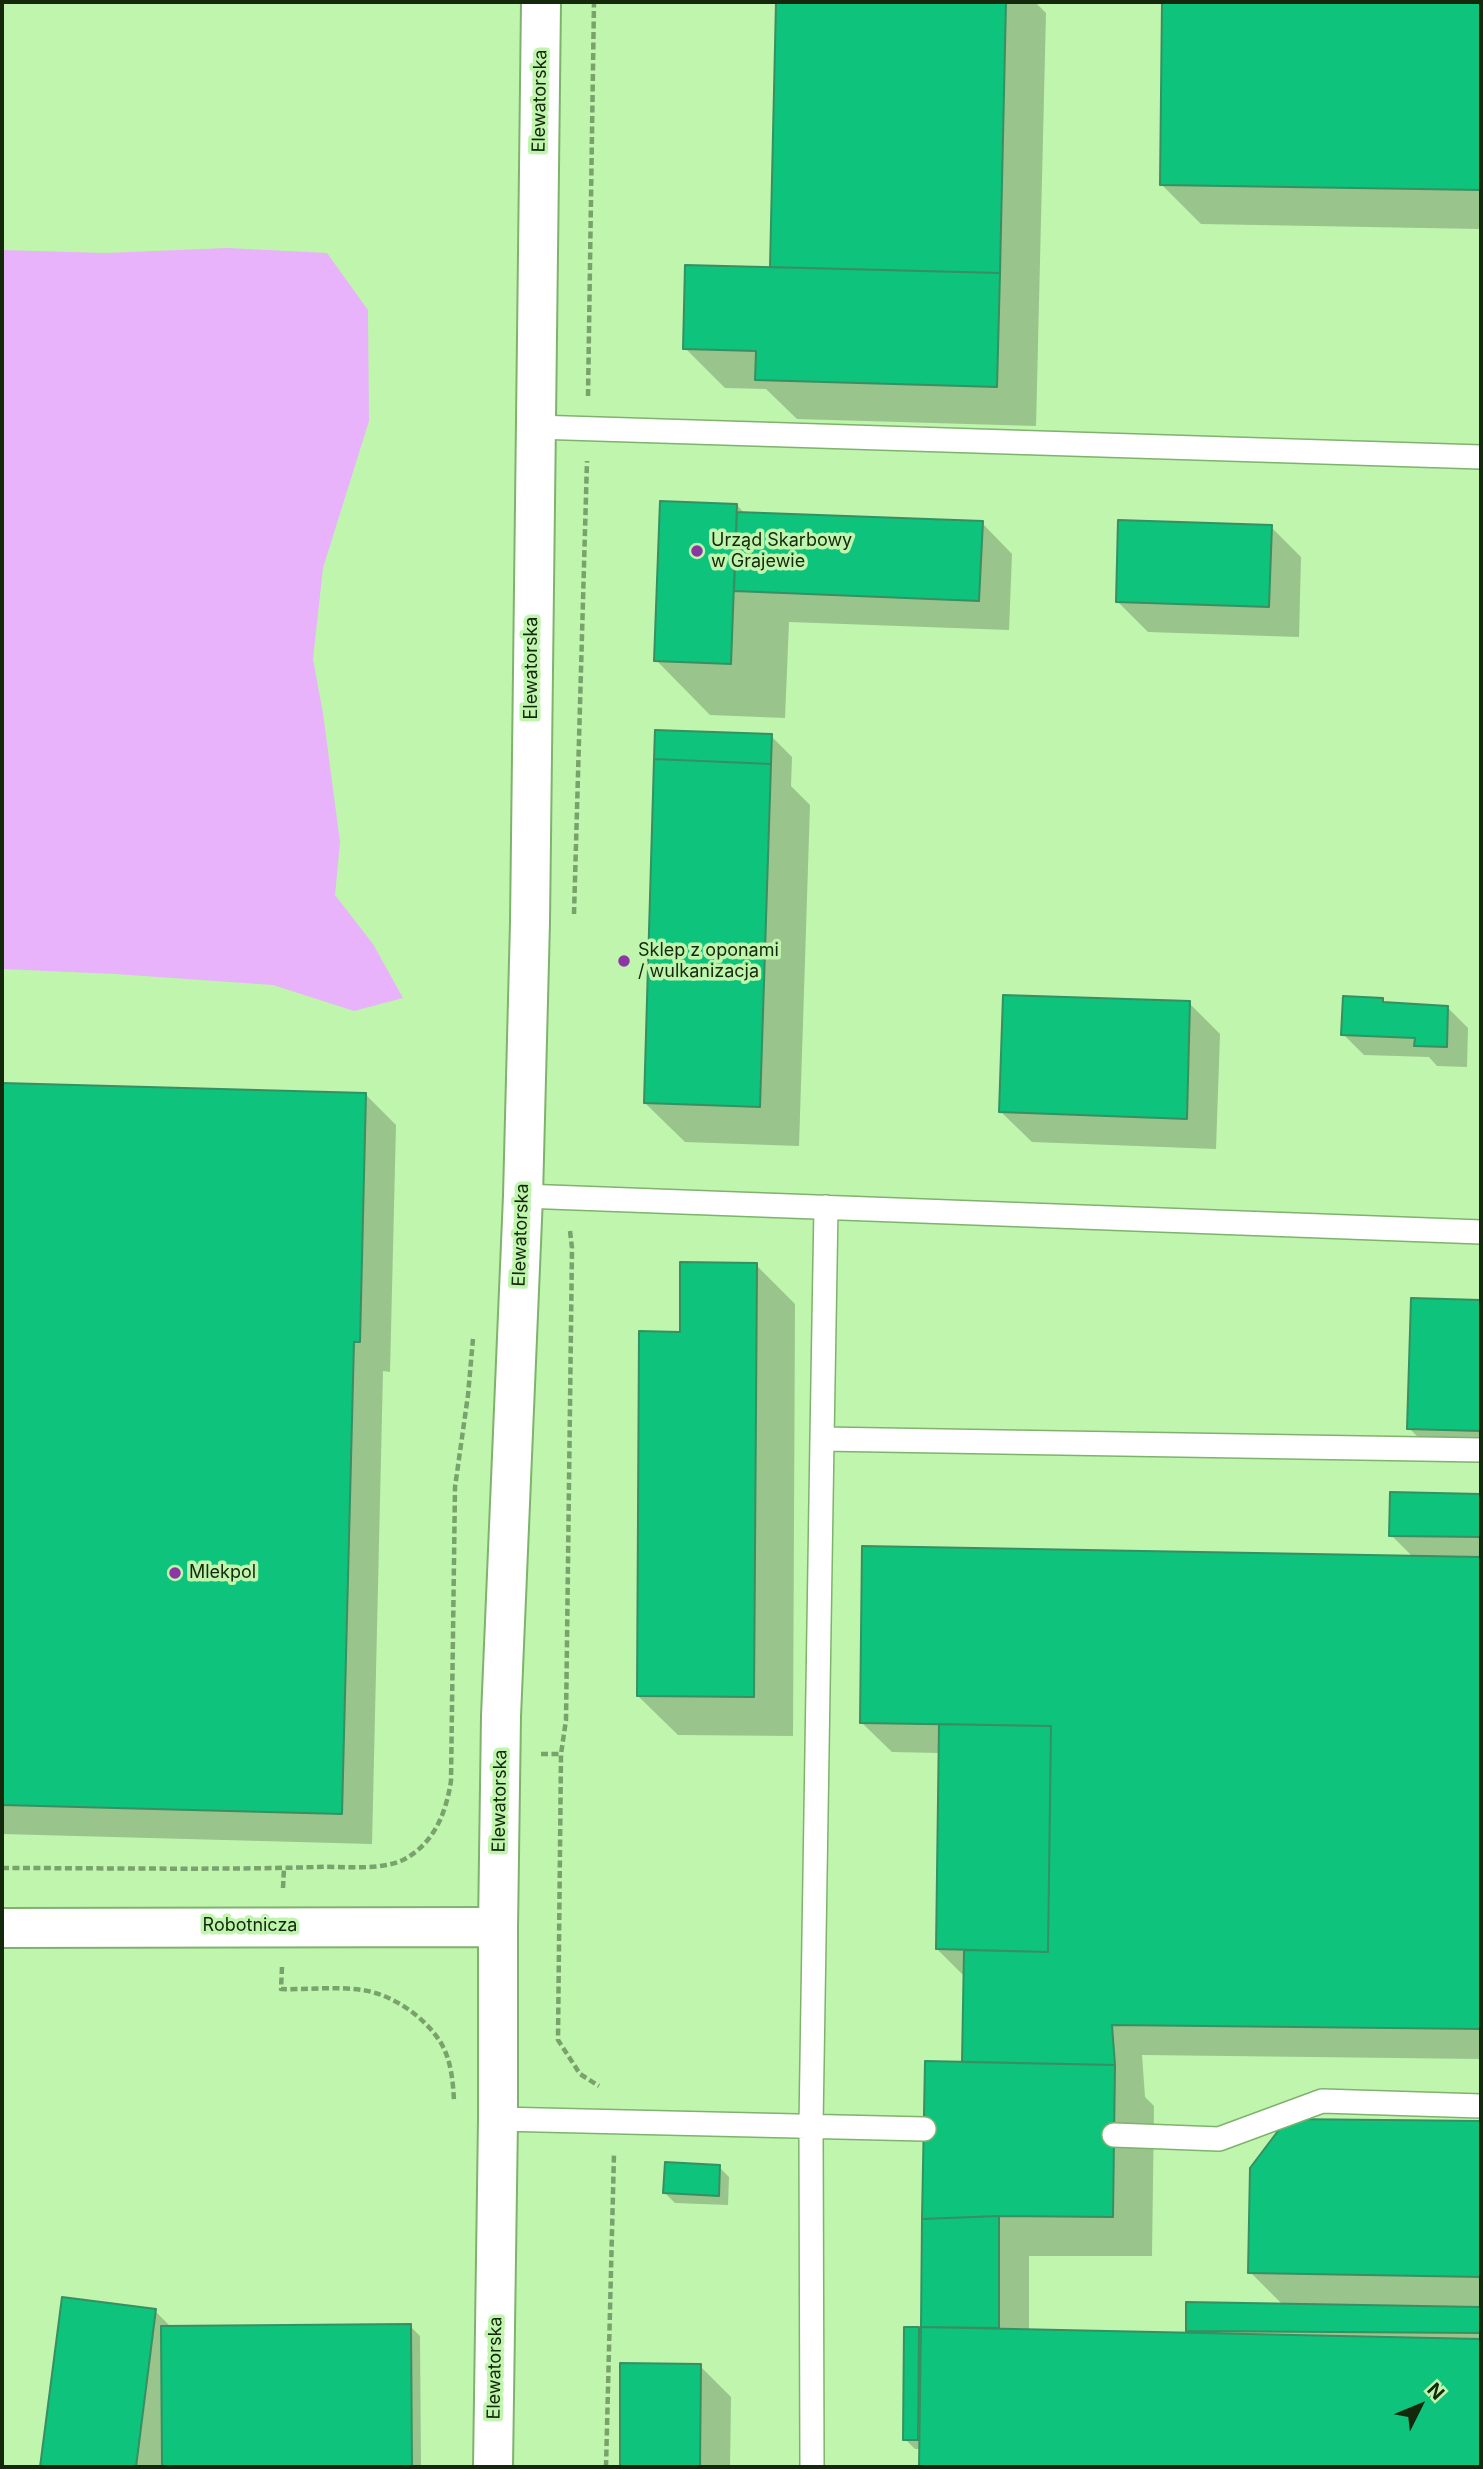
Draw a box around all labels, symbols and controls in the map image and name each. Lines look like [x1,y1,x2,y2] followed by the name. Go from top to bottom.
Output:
[528,49,552,153] street label: Elewatorska
[711,530,852,572] place label: Urząd Skarbowy w Grajewie
[689,543,705,559] marker: Urząd Skarbowy w Grajewie
[521,617,543,719] street label: Elewatorska
[638,940,779,982] place label: Sklep z oponami / wulkanizacja
[616,953,632,969] marker: Sklep z oponami / wulkanizacja
[508,1183,534,1287] street label: Elewatorska
[189,1562,256,1584] place label: Mlekpol
[167,1565,183,1581] marker: Mlekpol
[488,1749,512,1853] street label: Elewatorska
[203,1915,297,1937] street label: Robotnicza
[483,2316,507,2420] street label: Elewatorska
[1385,2371,1455,2441] north arrow
[1422,2378,1449,2404] text: N

